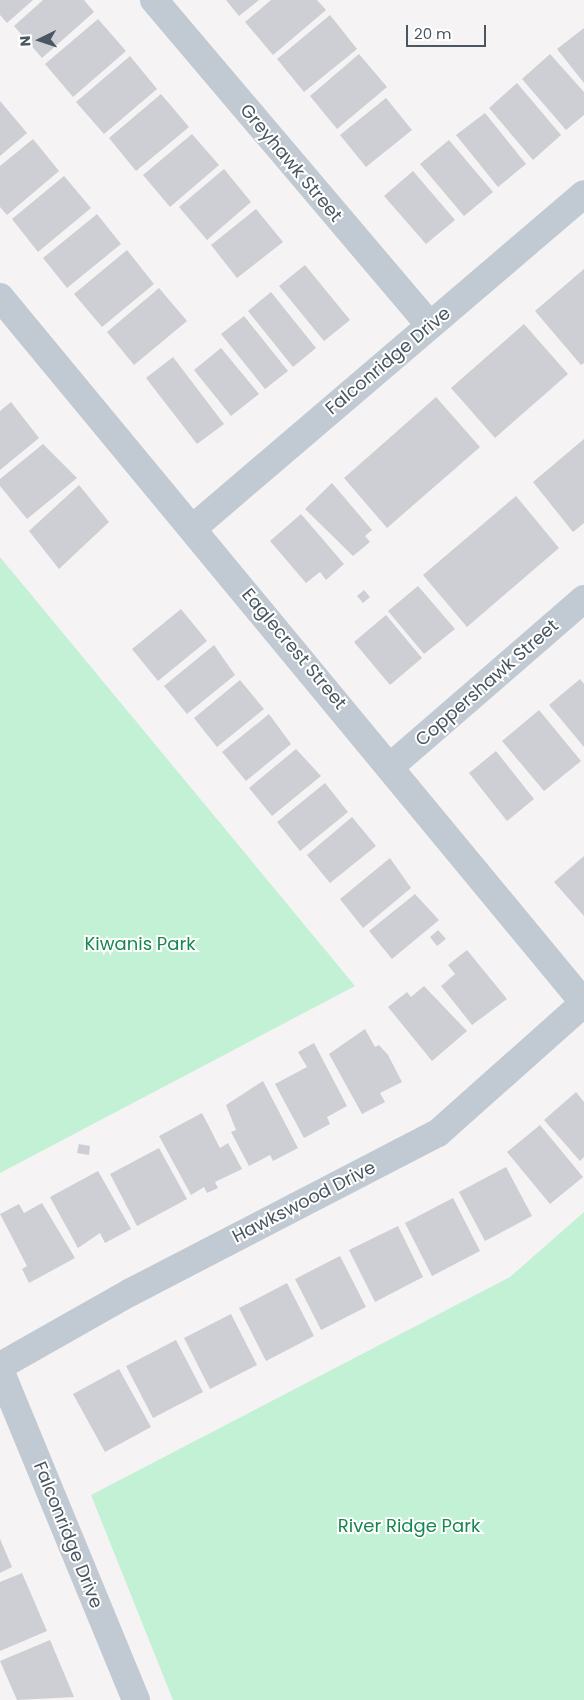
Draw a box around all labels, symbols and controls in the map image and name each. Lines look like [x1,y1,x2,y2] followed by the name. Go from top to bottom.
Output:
[15,15,65,65] north arrow
[409,15,489,47] scale bar
[414,23,452,44] text: 20 m
[15,35,35,47] text: N
[235,100,347,226] street label: Greyhawk Street
[321,303,455,419] street label: Falconridge Drive
[237,584,351,714] street label: Eaglecrest Street
[411,615,563,751] street label: Coppershawk Street
[85,933,195,955] park label: Kiwanis Park
[229,1157,379,1247] street label: Hawkswood Drive
[29,1459,107,1611] street label: Falconridge Drive
[338,1515,480,1537] park label: River Ridge Park

